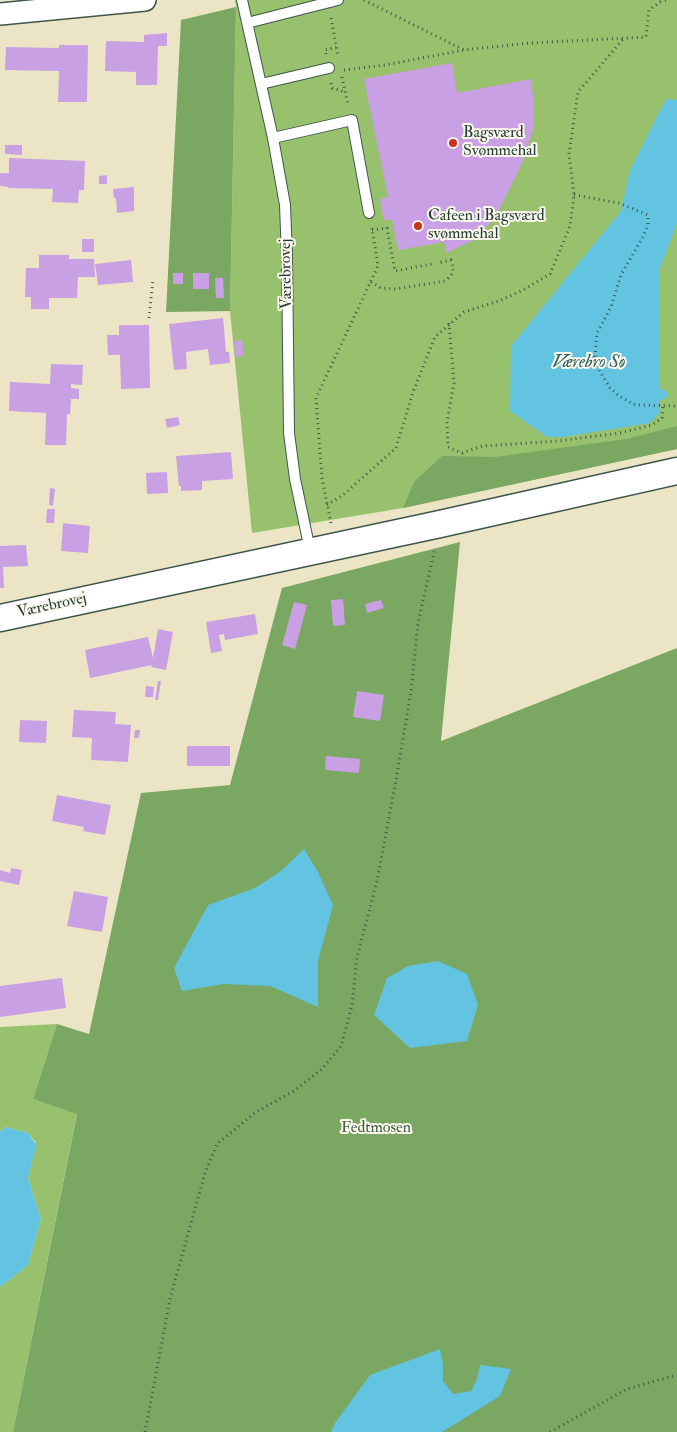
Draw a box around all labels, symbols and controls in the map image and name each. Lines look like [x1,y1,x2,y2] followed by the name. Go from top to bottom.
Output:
[463,124,537,162] place label: Bagsværd Svømmehal
[447,137,459,149] marker: Bagsværd Svømmehal
[428,207,545,245] place label: Cafeen i Bagsværd svømmehal
[412,220,424,232] marker: Cafeen i Bagsværd svømmehal
[277,239,297,309] street label: Værebrovej
[553,352,625,374] water label: Værebro Sø
[15,589,89,623] street label: Værebrovej
[341,1119,411,1139] park label: Fedtmosen

